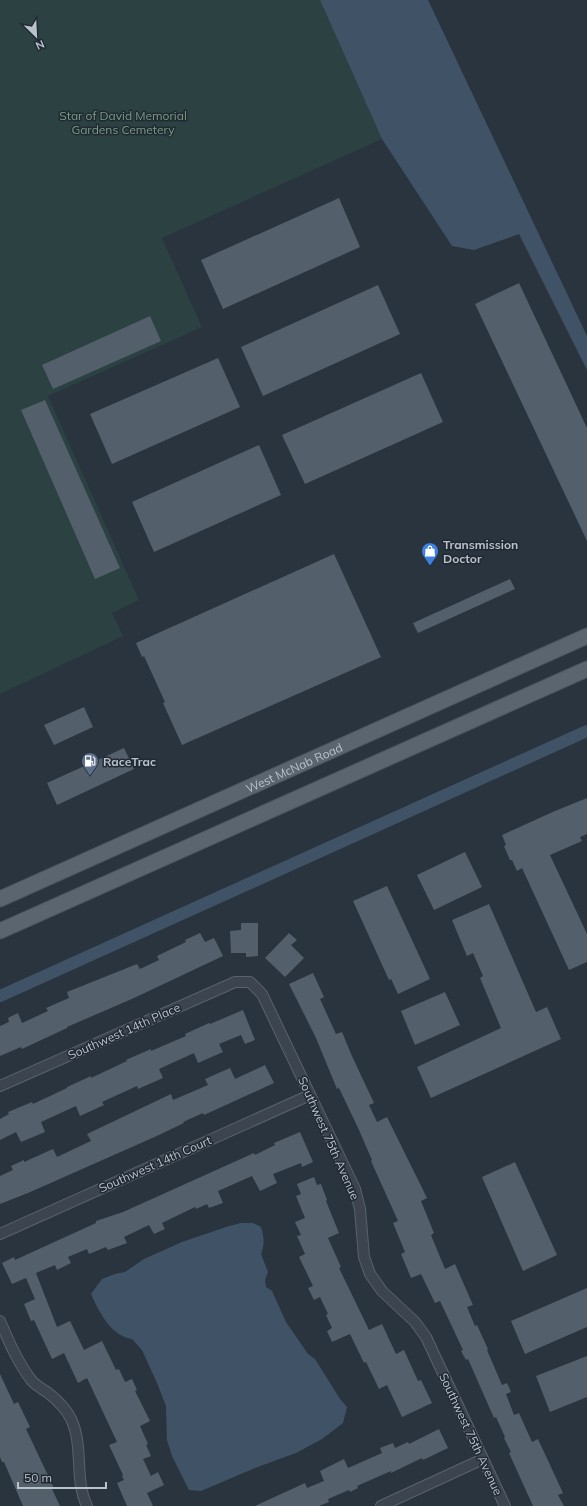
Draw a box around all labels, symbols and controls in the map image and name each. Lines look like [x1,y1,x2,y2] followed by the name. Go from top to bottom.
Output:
[16,16,56,56] north arrow
[33,37,47,53] text: N
[59,108,187,137] park label: Star of David Memorial Gardens Cemetery
[443,537,518,566] place label: Transmission Doctor
[420,541,440,566] shop icon: Transmission Doctor
[243,739,345,796] street label: West McNab Road
[80,751,100,776] fuel station icon: RaceTrac
[103,754,156,769] place label: RaceTrac
[65,999,183,1063] street label: Southwest 14th Place
[295,1074,363,1202] street label: Southwest 75th Avenue
[96,1132,214,1196] street label: Southwest 14th Court
[436,1371,506,1497] street label: Southwest 75th Avenue
[18,1464,106,1490] scale bar
[24,1470,52,1485] text: 50 m

